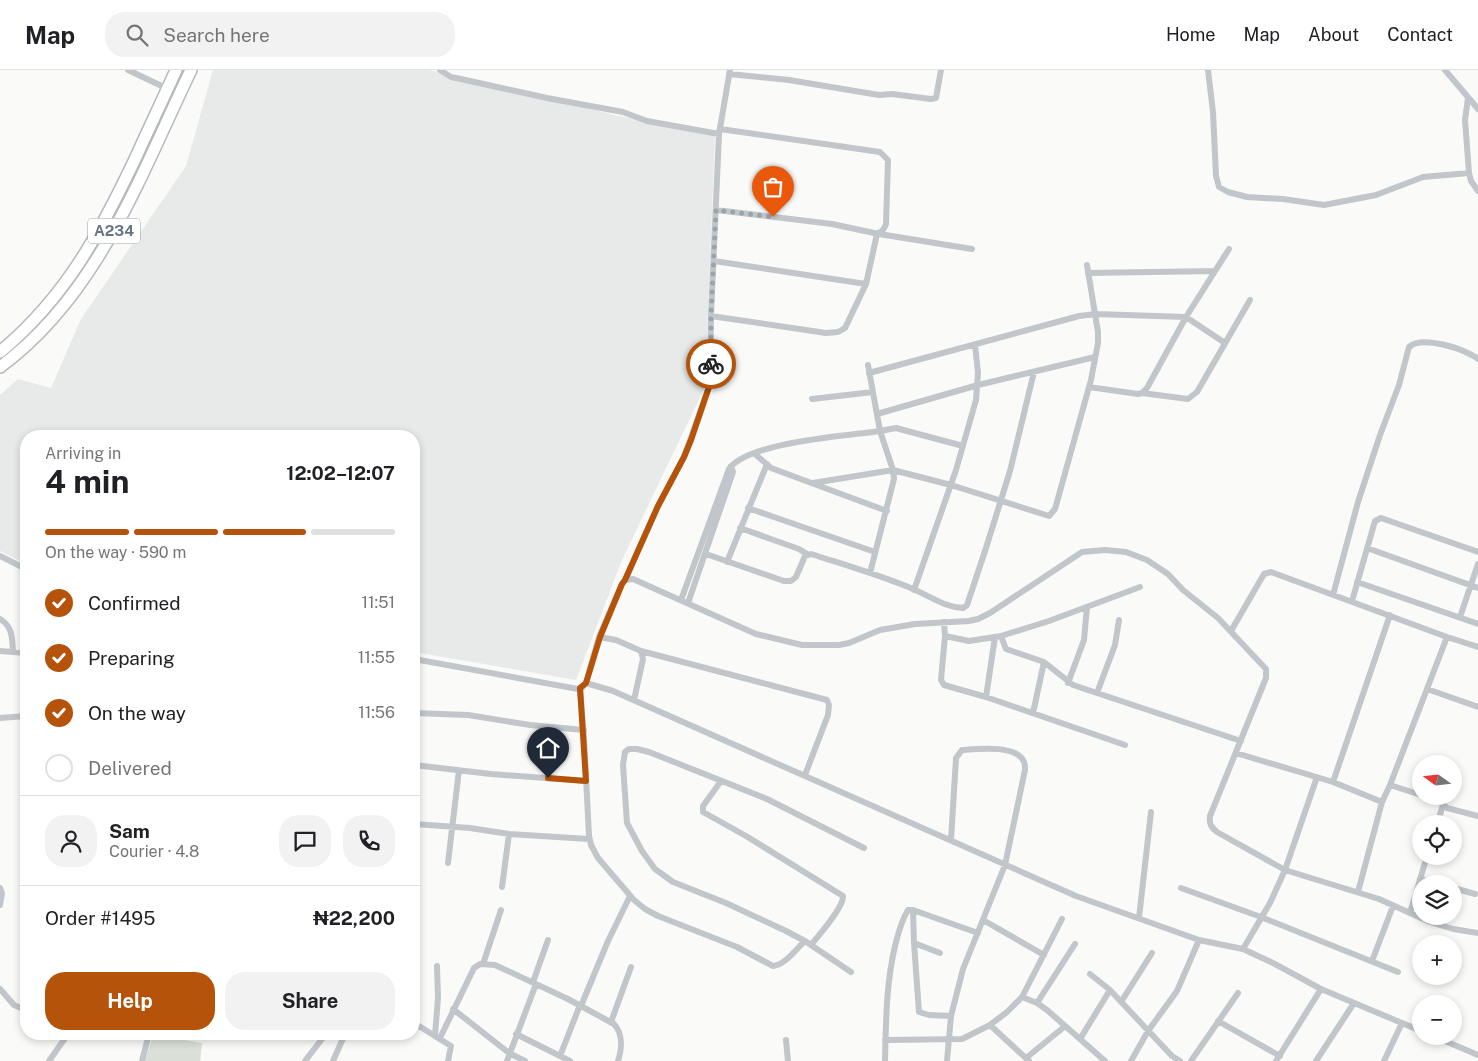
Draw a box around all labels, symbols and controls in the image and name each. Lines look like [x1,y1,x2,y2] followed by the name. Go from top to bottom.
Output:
[105,12,455,57] search box
[25,21,75,49] text: Map
[123,21,151,49] icon: search
[163,24,270,46] text: Search here
[1166,24,1216,45] text: Home
[1244,24,1280,45] text: Map
[1308,24,1359,45] text: About
[1387,24,1453,45] text: Contact
[752,166,794,217] pin
[759,173,787,201] icon: bag
[88,218,140,244] road number: A234
[686,339,736,389] courier
[697,350,725,378] icon: bike
[45,444,121,463] text: Arriving in
[286,462,395,484] text: 12:02–12:07
[45,463,129,500] text: 4 min
[45,543,186,562] text: On the way · 590 m
[45,589,73,617] icon: check
[88,592,181,614] text: Confirmed
[362,593,395,612] text: 11:51
[45,644,73,672] icon: check
[88,647,175,669] text: Preparing
[358,648,395,667] text: 11:55
[45,699,73,727] icon: check
[88,702,186,724] text: On the way
[358,703,395,722] text: 11:56
[527,727,569,778] pin
[534,734,562,762] icon: home
[1412,755,1462,805] north arrow
[1412,755,1462,1045] map controls
[88,757,172,779] text: Delivered
[45,815,97,867] button: person
[279,815,331,867] button: chat
[343,815,395,867] button: phone
[1412,815,1462,865] button: locate
[109,820,150,842] text: Sam
[109,842,199,861] text: Courier · 4.8
[1412,875,1462,925] button: layers
[45,907,155,929] text: Order #1495
[313,907,395,929] text: ₦22,200
[1412,935,1462,985] button: +
[45,972,215,1030] button: Help
[225,972,395,1030] button: Share
[1412,995,1462,1045] button: −

